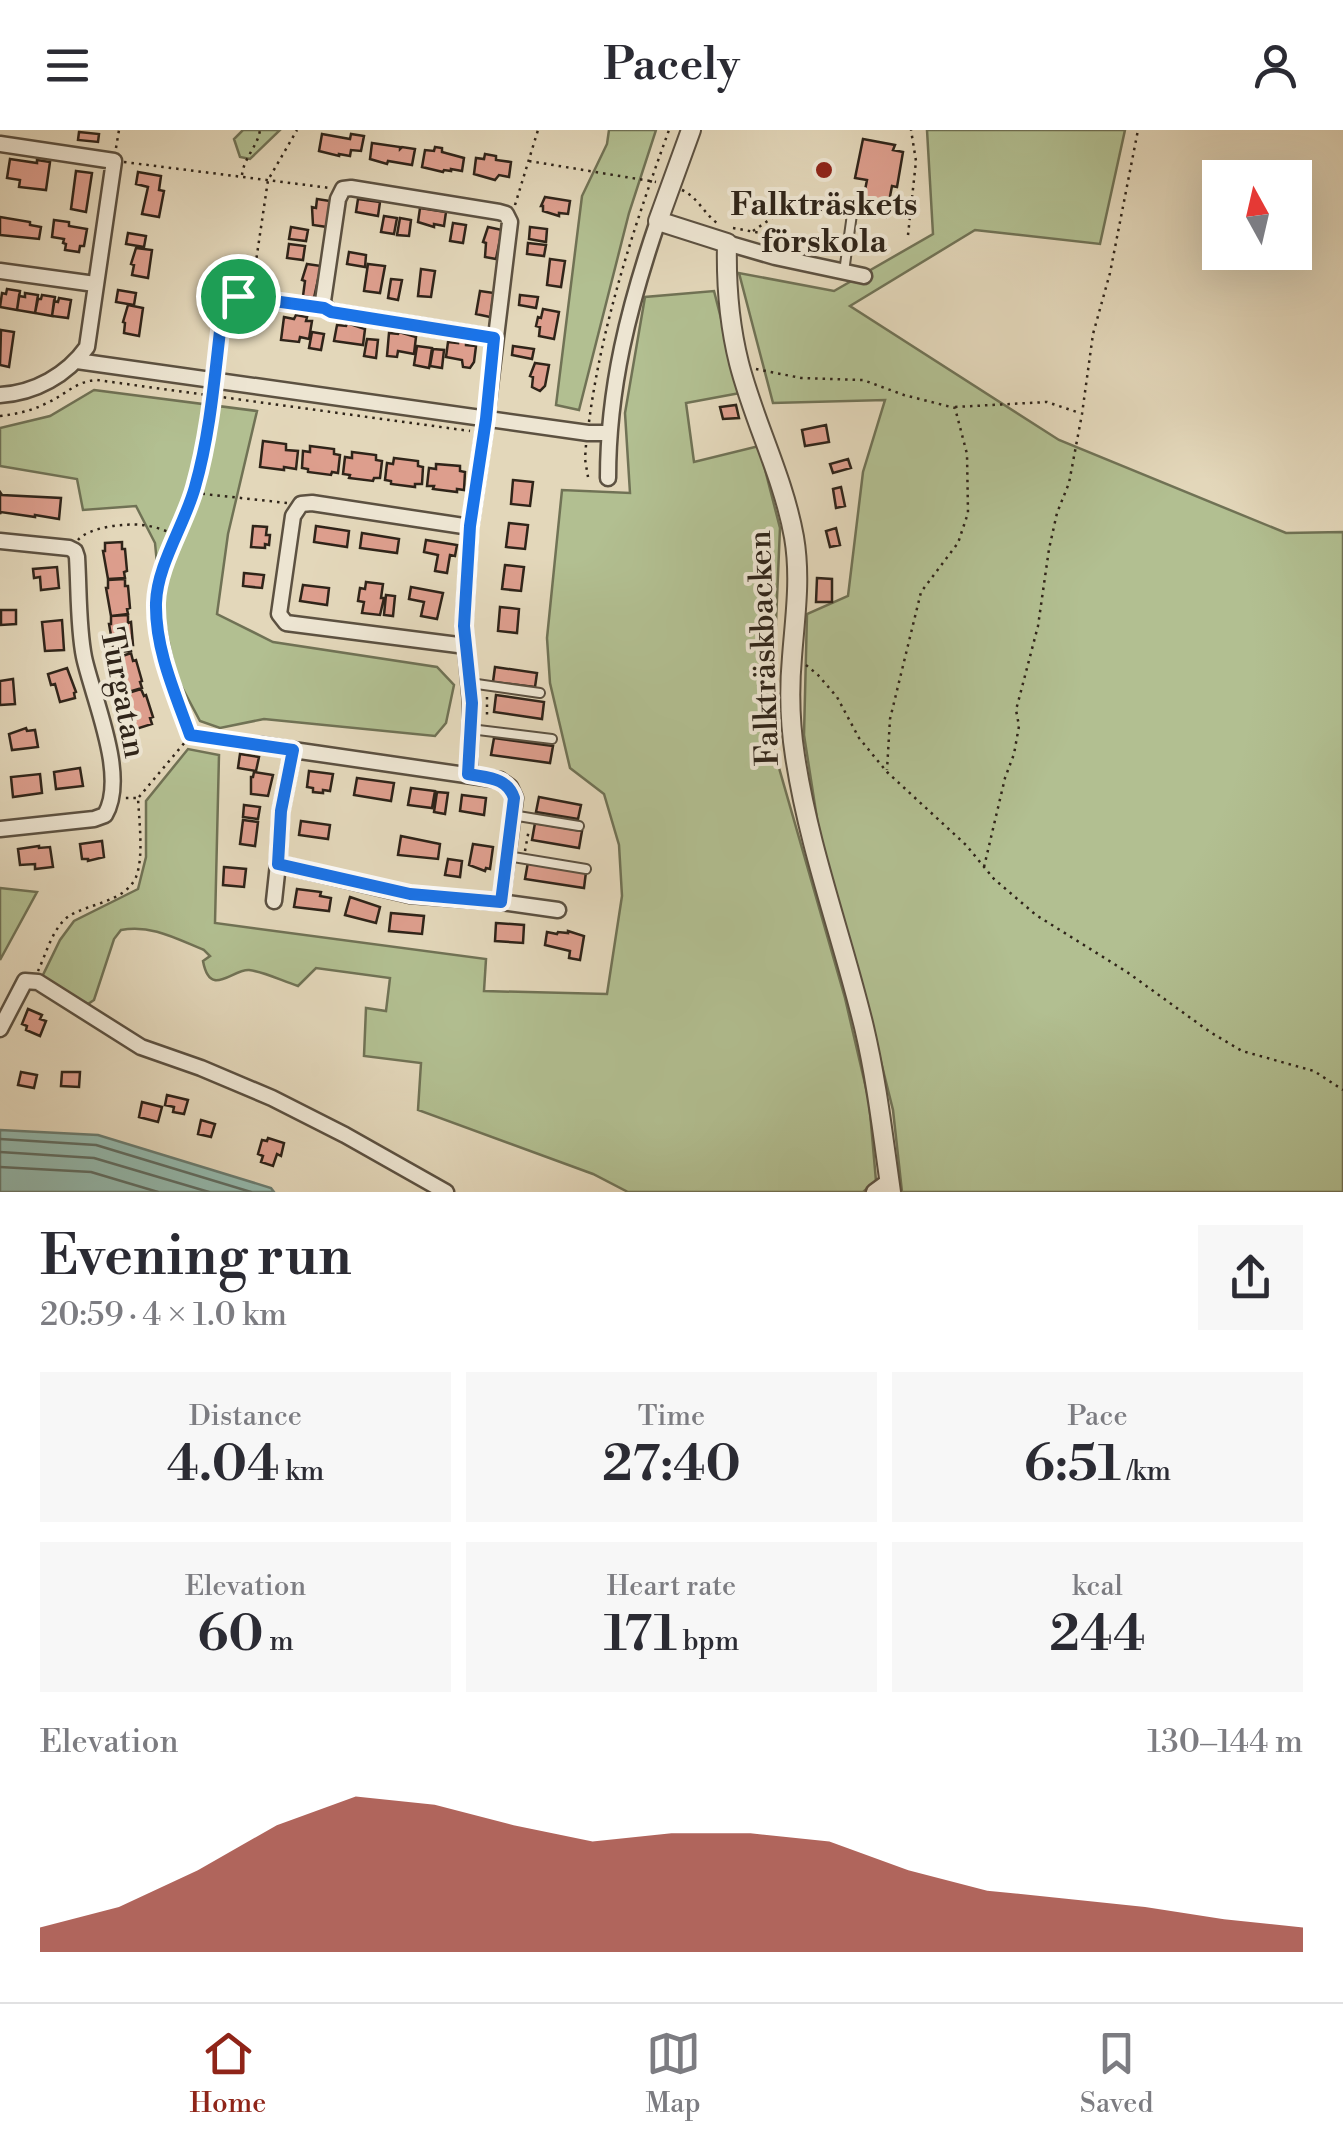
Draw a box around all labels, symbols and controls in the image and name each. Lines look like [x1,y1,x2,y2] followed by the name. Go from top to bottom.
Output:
[603,37,740,94] text: Pacely
[40,38,95,93] icon: menu
[1248,38,1303,93] icon: person
[813,159,835,181] marker: Falkträskets förskola
[1202,160,1312,270] north arrow
[1202,160,1312,270] map controls
[730,185,918,262] place label: Falkträskets förskola
[196,254,281,339] pin
[211,269,266,324] icon: arrive
[740,530,788,766] street label: Falkträskbacken
[91,625,155,761] street label: Turgatan
[40,1223,352,1292] text: Evening run
[1198,1225,1303,1330] button: share
[40,1295,287,1335] text: 20:59 · 4 × 1.0 km
[189,1399,302,1434] text: Distance
[638,1399,705,1434] text: Time
[1067,1399,1128,1434] text: Pace
[167,1434,279,1496] text: 4.04
[602,1434,741,1496] text: 27:40
[1024,1434,1121,1496] text: 6:51
[279,1454,324,1489] text: km
[1121,1454,1171,1489] text: /km
[185,1569,306,1604] text: Elevation
[607,1569,736,1604] text: Heart rate
[1072,1569,1123,1604] text: kcal
[197,1604,264,1666] text: 60
[604,1604,677,1666] text: 171
[1049,1604,1146,1666] text: 244
[264,1624,294,1659] text: m
[677,1624,739,1659] text: bpm
[40,1722,179,1762] text: Elevation
[1147,1722,1303,1762] text: 130–144 m
[190,2026,266,2121] tab: Home
[646,2026,701,2121] tab: Map
[1080,2026,1153,2121] tab: Saved

